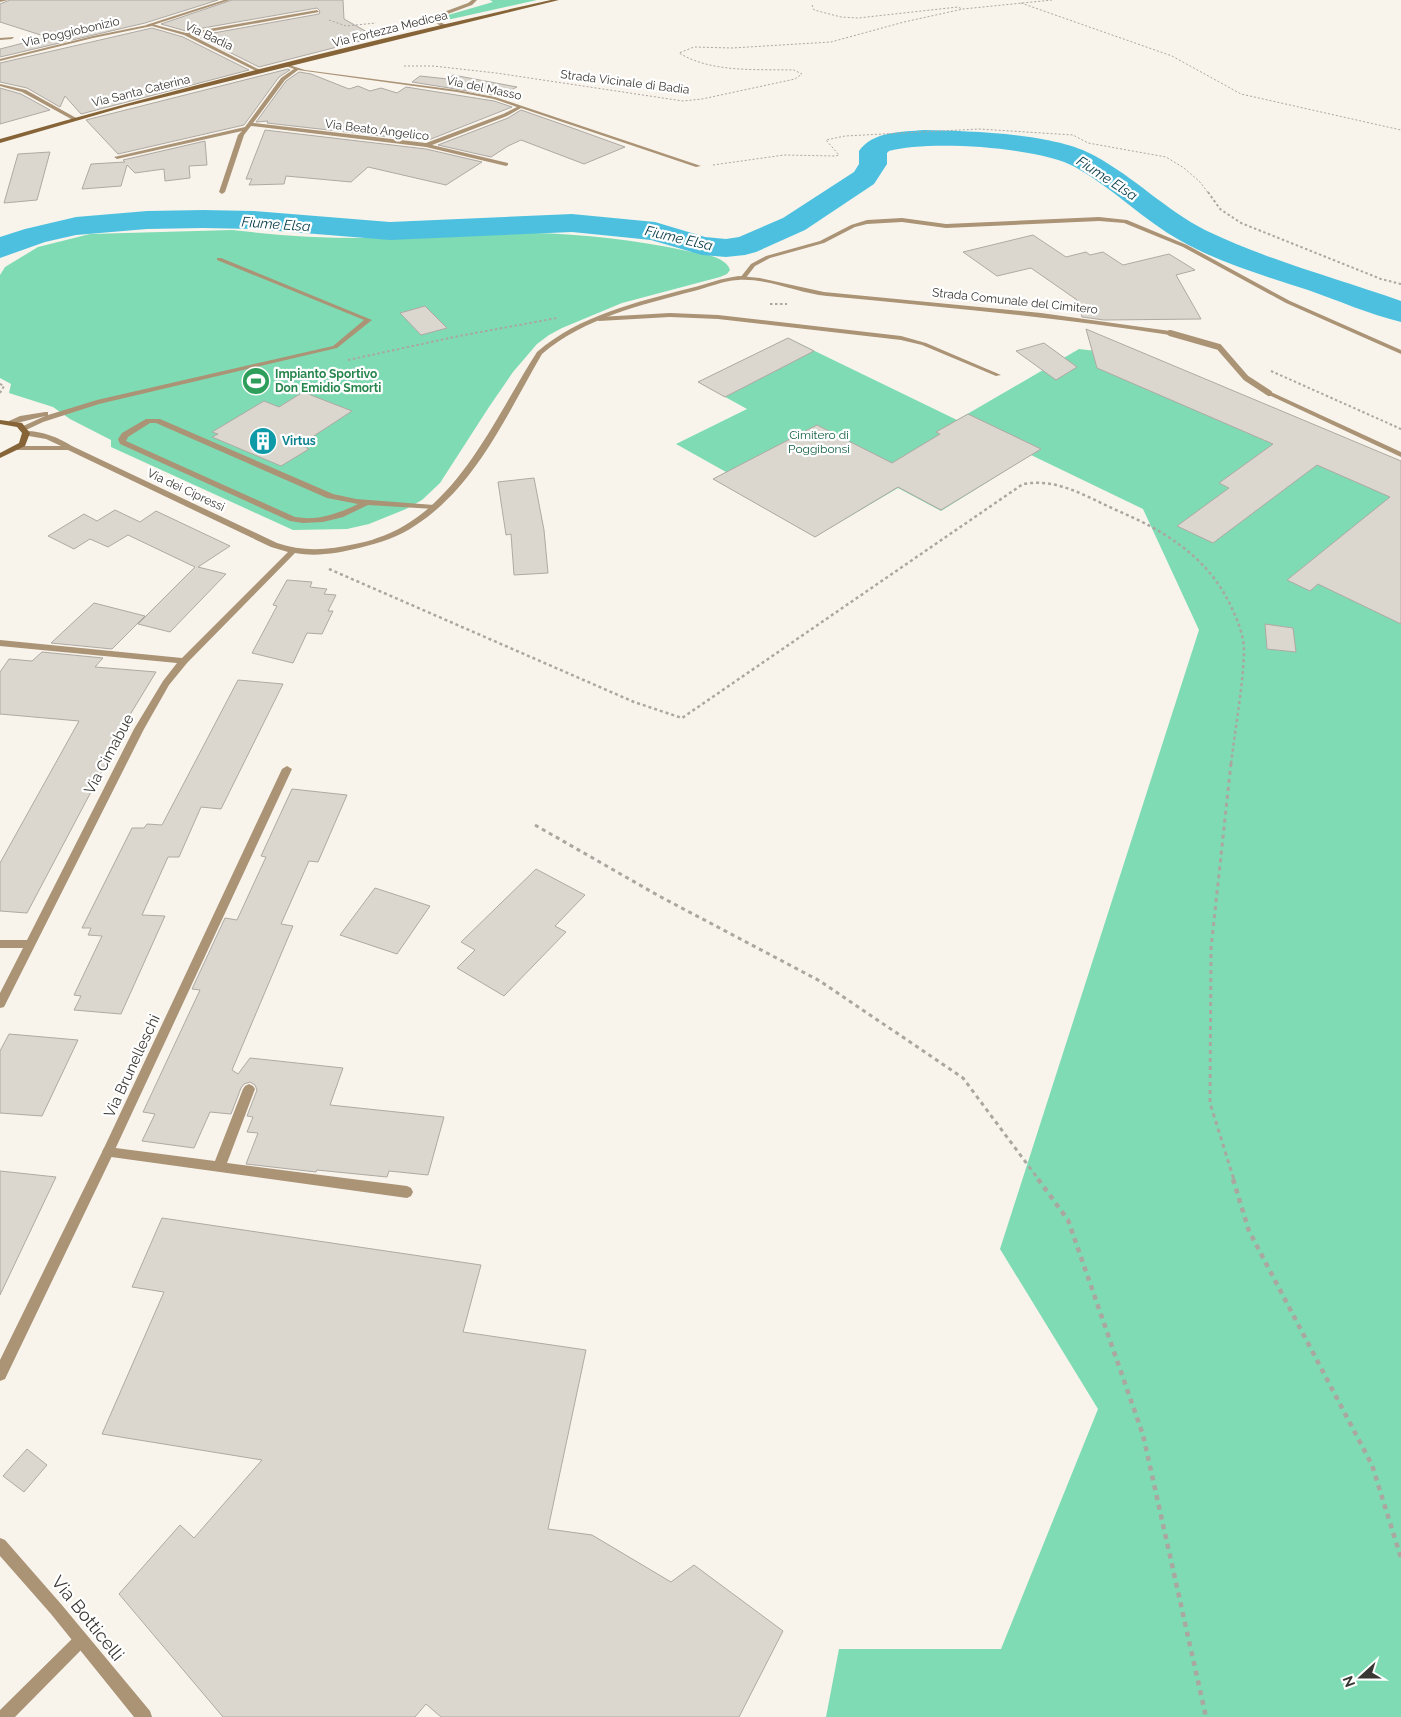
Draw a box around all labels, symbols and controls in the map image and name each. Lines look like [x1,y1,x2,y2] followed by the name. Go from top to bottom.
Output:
[331,8,449,50] street label: Via Fortezza Medicea
[21,14,121,50] street label: Via Poggiobonizio
[183,19,235,53] street label: Via Badia
[560,67,690,97] street label: Strada Vicinale di Badia
[90,72,192,110] street label: Via Santa Caterina
[445,73,523,103] street label: Via del Masso
[324,117,430,143] street label: Via Beato Angelico
[1074,153,1140,203] water label: Fiume Elsa
[241,214,311,234] water label: Fiume Elsa
[644,222,714,254] water label: Fiume Elsa
[931,285,1099,317] street label: Strada Comunale del Cimitero
[241,366,271,396] sports icon: Impianto Sportivo Don Emidio Smorti
[275,367,381,395] place label: Impianto Sportivo Don Emidio Smorti
[248,426,278,456] building icon: Virtus
[788,428,850,456] park label: Cimitero di Poggibonsi
[282,434,316,448] place label: Virtus
[145,466,227,514] street label: Via dei Cipressi
[80,711,138,797] street label: Via Cimabue
[100,1012,164,1120] street label: Via Brunelleschi
[47,1571,129,1665] street label: Via Botticelli
[1336,1652,1386,1702] north arrow
[1339,1674,1358,1690] text: N

